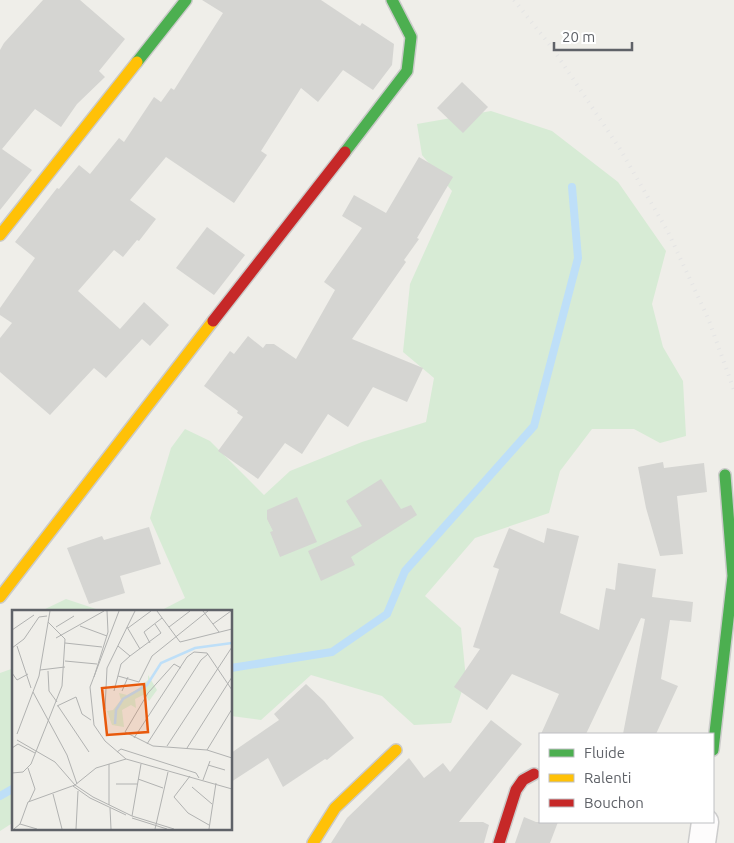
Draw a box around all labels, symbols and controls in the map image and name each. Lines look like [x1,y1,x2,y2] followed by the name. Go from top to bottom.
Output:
[554,20,632,52] scale bar
[562,28,595,45] text: 20 m
[12,610,232,830] inset map
[539,733,714,823] legend
[584,744,625,761] text: Fluide
[584,769,631,786] text: Ralenti
[584,794,644,811] text: Bouchon

